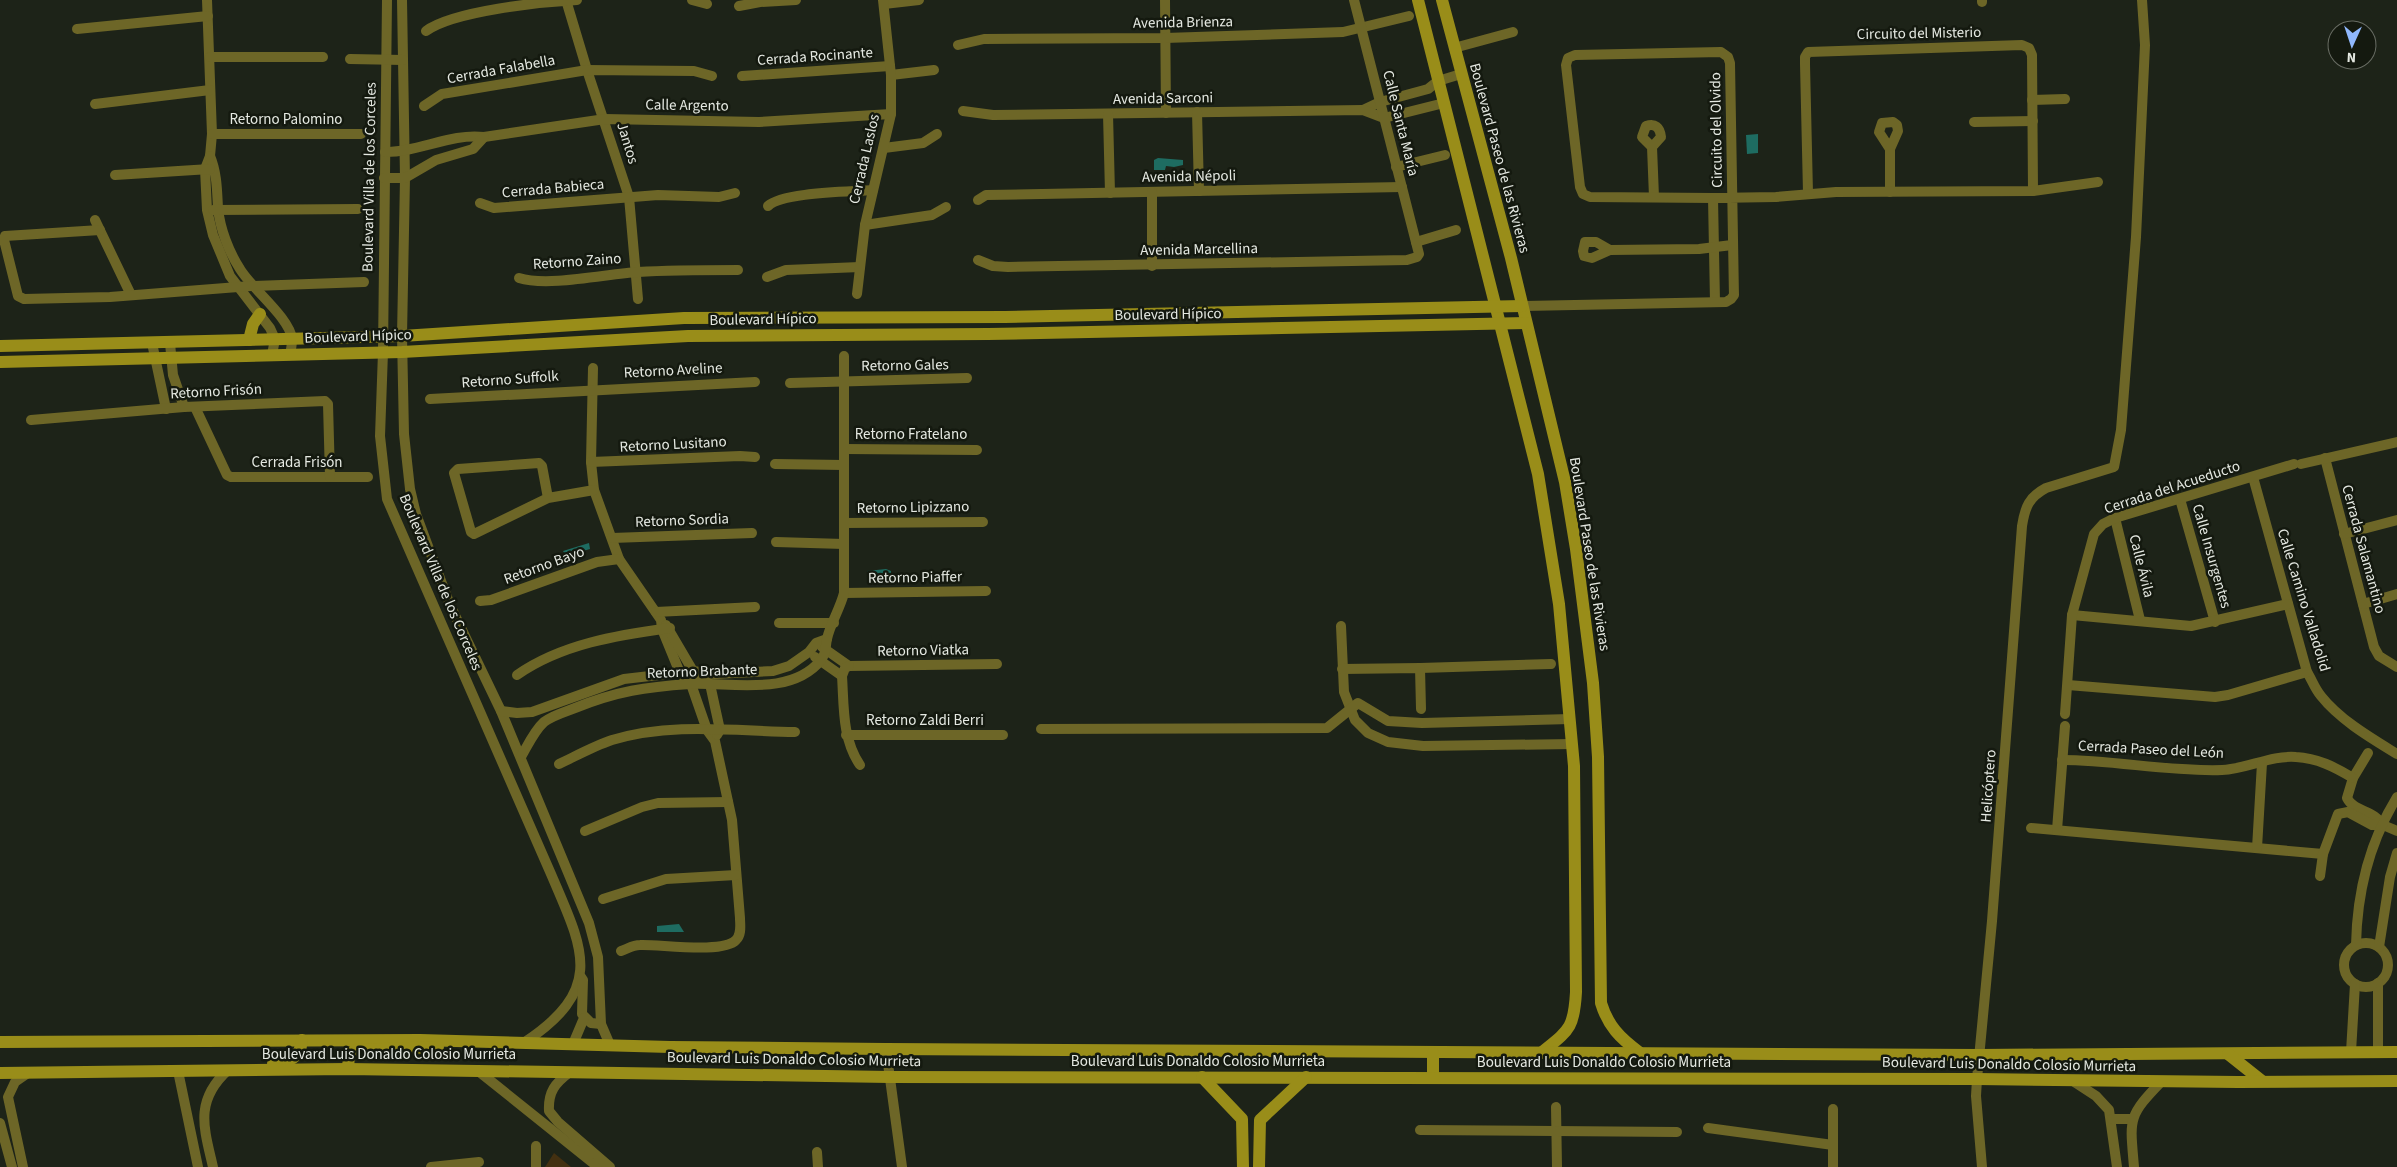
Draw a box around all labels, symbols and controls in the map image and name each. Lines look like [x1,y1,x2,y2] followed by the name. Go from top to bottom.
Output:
[1133,11,1233,34] street label: Avenida Brienza
[2327,20,2377,70] north arrow
[1857,22,1981,45] street label: Circuito del Misterio
[757,42,874,71] street label: Cerrada Rocinante
[2346,47,2357,67] text: N
[445,50,557,89] street label: Cerrada Falabella
[1464,61,1535,255] street label: Boulevard Paseo de las Rivieras
[1377,68,1424,178] street label: Calle Santa María
[1705,72,1728,188] street label: Circuito del Olvido
[357,82,382,272] street label: Boulevard Villa de los Corceles
[1113,87,1213,110] street label: Avenida Sarconi
[645,94,729,117] street label: Calle Argento
[229,109,343,130] street label: Retorno Palomino
[844,112,885,206] street label: Cerrada Laslos
[611,120,644,166] street label: Jantos
[1142,165,1236,188] street label: Avenida Népoli
[501,174,605,203] street label: Cerrada Babieca
[1140,238,1258,261] street label: Avenida Marcellina
[532,248,622,275] street label: Retorno Zaino
[1114,303,1222,326] street label: Boulevard Hípico
[709,308,817,331] street label: Boulevard Hípico
[304,324,412,349] street label: Boulevard Hípico
[861,354,949,377] street label: Retorno Gales
[623,357,723,384] street label: Retorno Aveline
[461,366,560,393] street label: Retorno Suffolk
[170,379,262,404] street label: Retorno Frisón
[855,424,967,445] street label: Retorno Fratelano
[619,431,727,458] street label: Retorno Lusitano
[251,452,343,473] street label: Cerrada Frisón
[1564,456,1615,652] street label: Boulevard Paseo de las Rivieras
[2101,456,2243,519] street label: Cerrada del Acueducto
[2336,482,2391,616] street label: Cerrada Salamantino
[394,491,487,674] street label: Boulevard Villa de los Corceles
[857,496,969,519] street label: Retorno Lipizzano
[2187,502,2236,611] street label: Calle Insurgentes
[635,508,729,533] street label: Retorno Sordia
[2272,526,2335,674] street label: Calle Camino Valladolid
[2124,532,2159,600] street label: Calle Ávila
[501,541,588,590] street label: Retorno Bayo
[868,566,963,589] street label: Retorno Piaffer
[877,639,969,662] street label: Retorno Viatka
[646,659,758,684] street label: Retorno Brabante
[866,710,984,731] street label: Retorno Zaldi Berri
[2077,735,2225,764] street label: Cerrada Paseo del León
[1975,749,2002,823] street label: Helicóptero
[262,1044,516,1065] street label: Boulevard Luis Donaldo Colosio Murrieta
[667,1047,921,1072] street label: Boulevard Luis Donaldo Colosio Murrieta
[1071,1051,1325,1072] street label: Boulevard Luis Donaldo Colosio Murrieta
[1477,1052,1731,1073] street label: Boulevard Luis Donaldo Colosio Murrieta
[1882,1052,2136,1077] street label: Boulevard Luis Donaldo Colosio Murrieta

